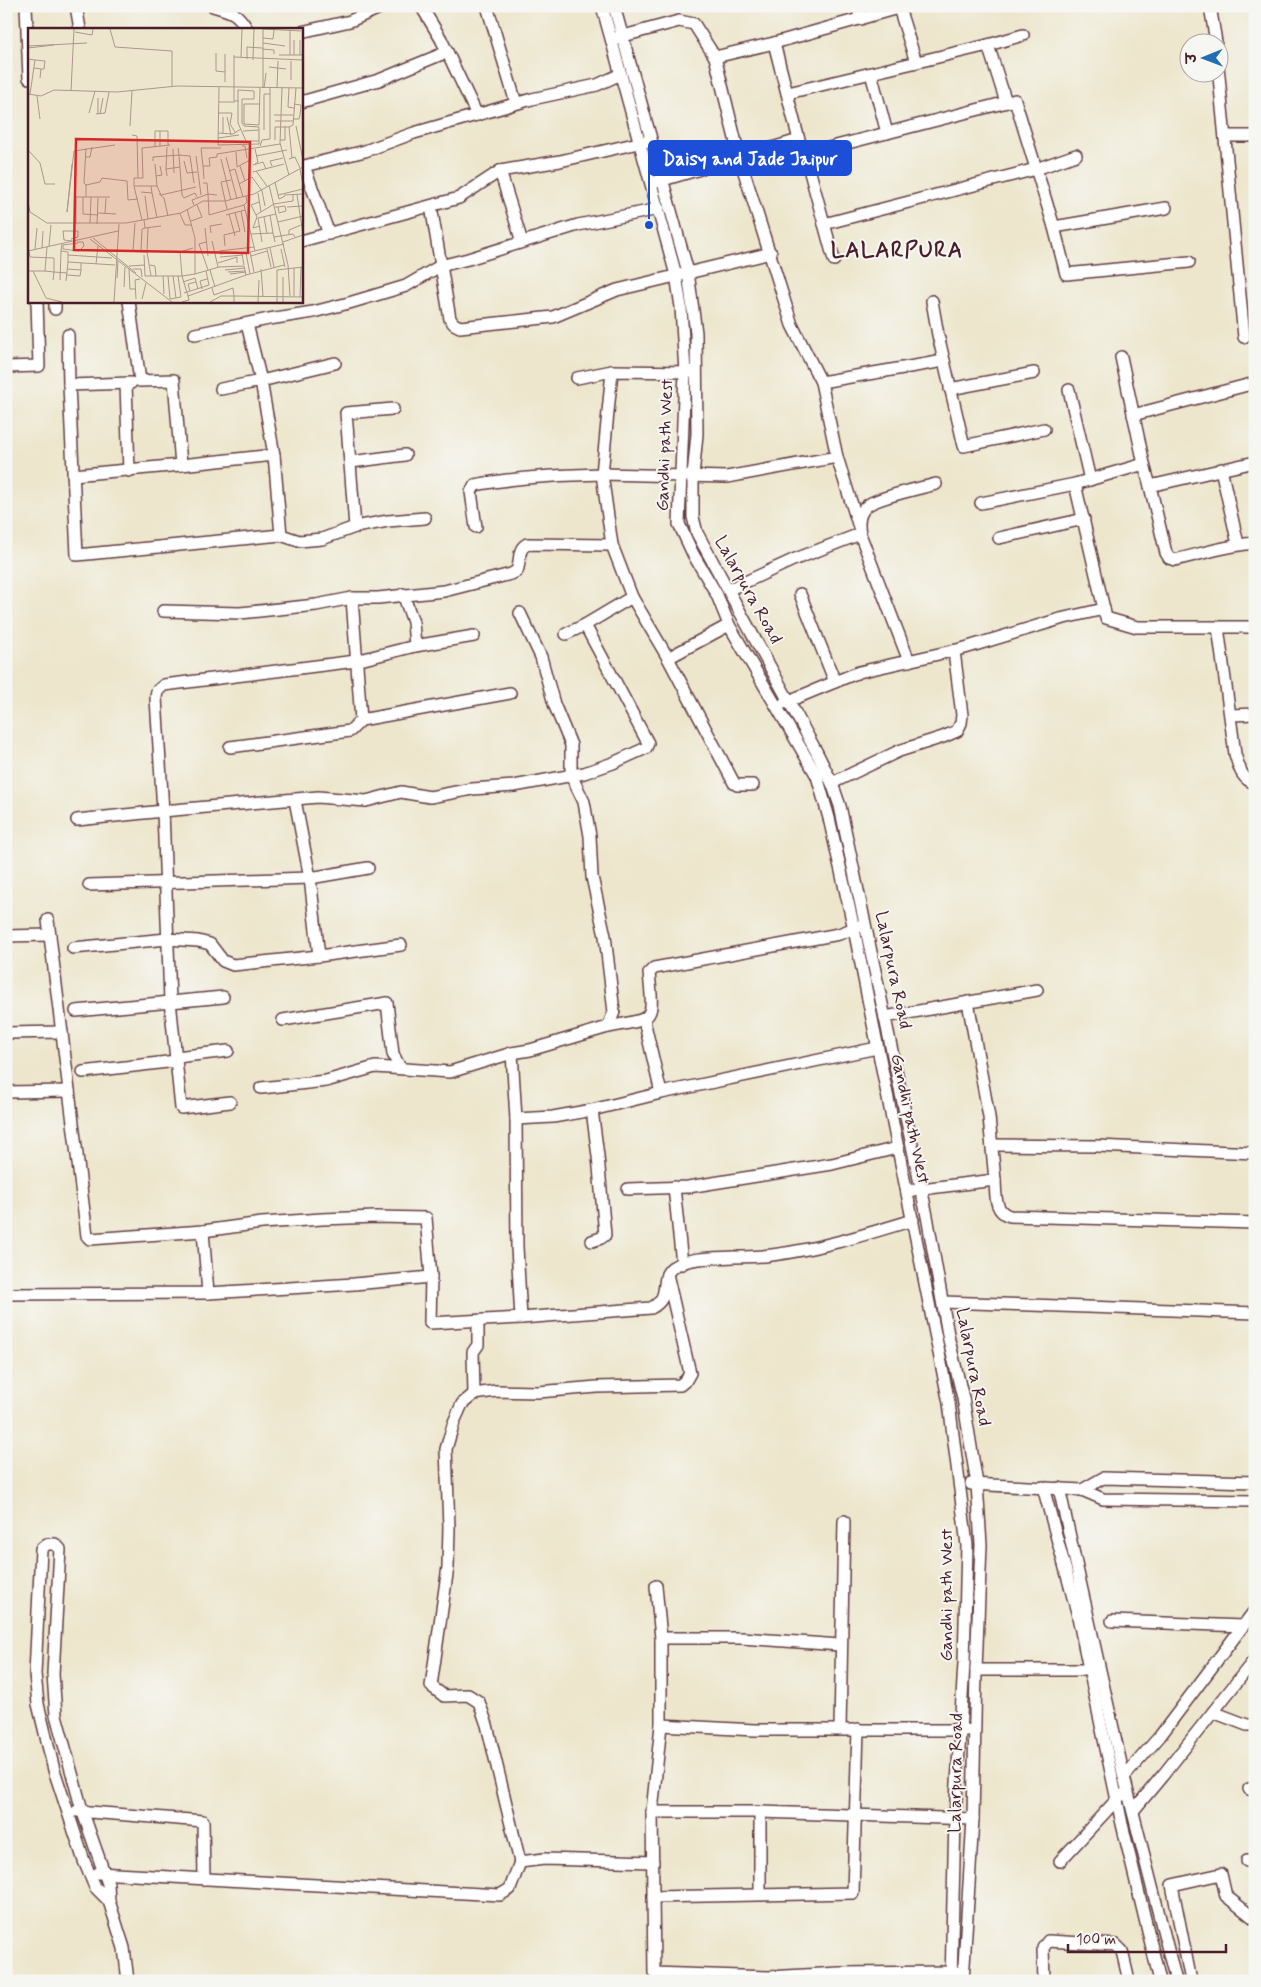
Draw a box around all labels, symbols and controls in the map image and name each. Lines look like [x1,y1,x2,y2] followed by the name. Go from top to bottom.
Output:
[28,28,302,302] inset map
[1178,32,1228,82] north arrow
[1183,52,1201,65] text: उ
[649,141,851,175] callout: Daisy and Jade Jaipur
[662,147,838,172] text: Daisy and Jade Jaipur
[831,237,963,265] district label: LALARPURA
[651,378,679,512] street label: Gandhi path West
[708,532,788,648] street label: Lalarpura Road
[869,909,917,1031] street label: Lalarpura Road
[884,1052,936,1187] street label: Gandhi path West
[950,1306,996,1428] street label: Lalarpura Road
[935,1528,959,1661] street label: Gandhi path West
[943,1713,969,1833] street label: Lalarpura Road
[1068,1922,1226,1954] scale bar
[1076,1930,1116,1950] text: 100 m

